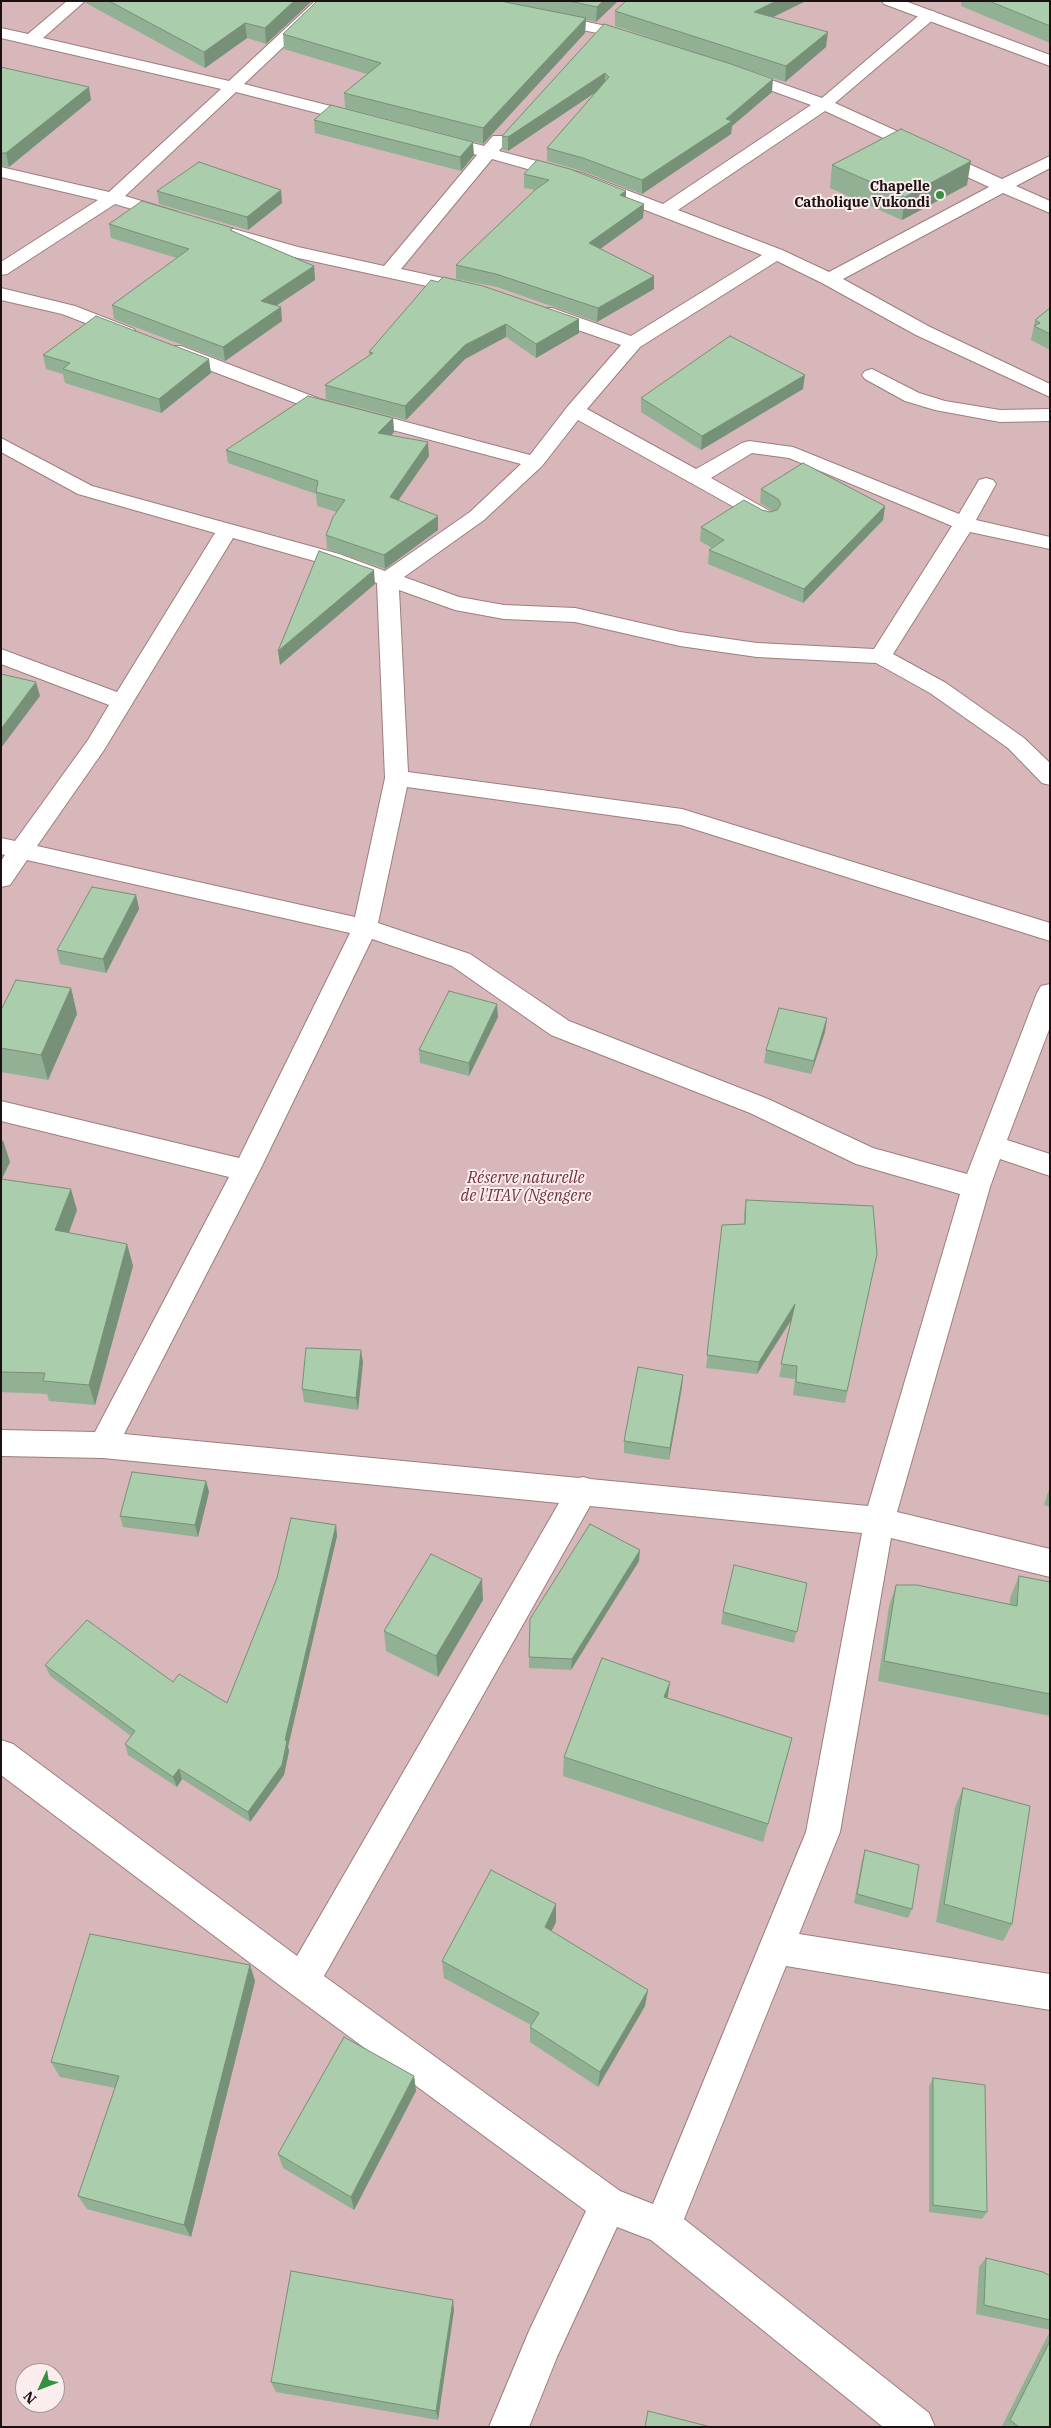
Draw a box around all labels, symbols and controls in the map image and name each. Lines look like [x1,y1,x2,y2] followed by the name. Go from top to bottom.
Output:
[794,179,930,212] place label: Chapelle Catholique Vukondi
[934,189,946,201] marker: Chapelle Catholique Vukondi
[461,1168,591,1206] park label: Réserve naturelle de l'ITAV (Ngengere
[15,2363,65,2413] north arrow
[19,2387,40,2408] text: N

